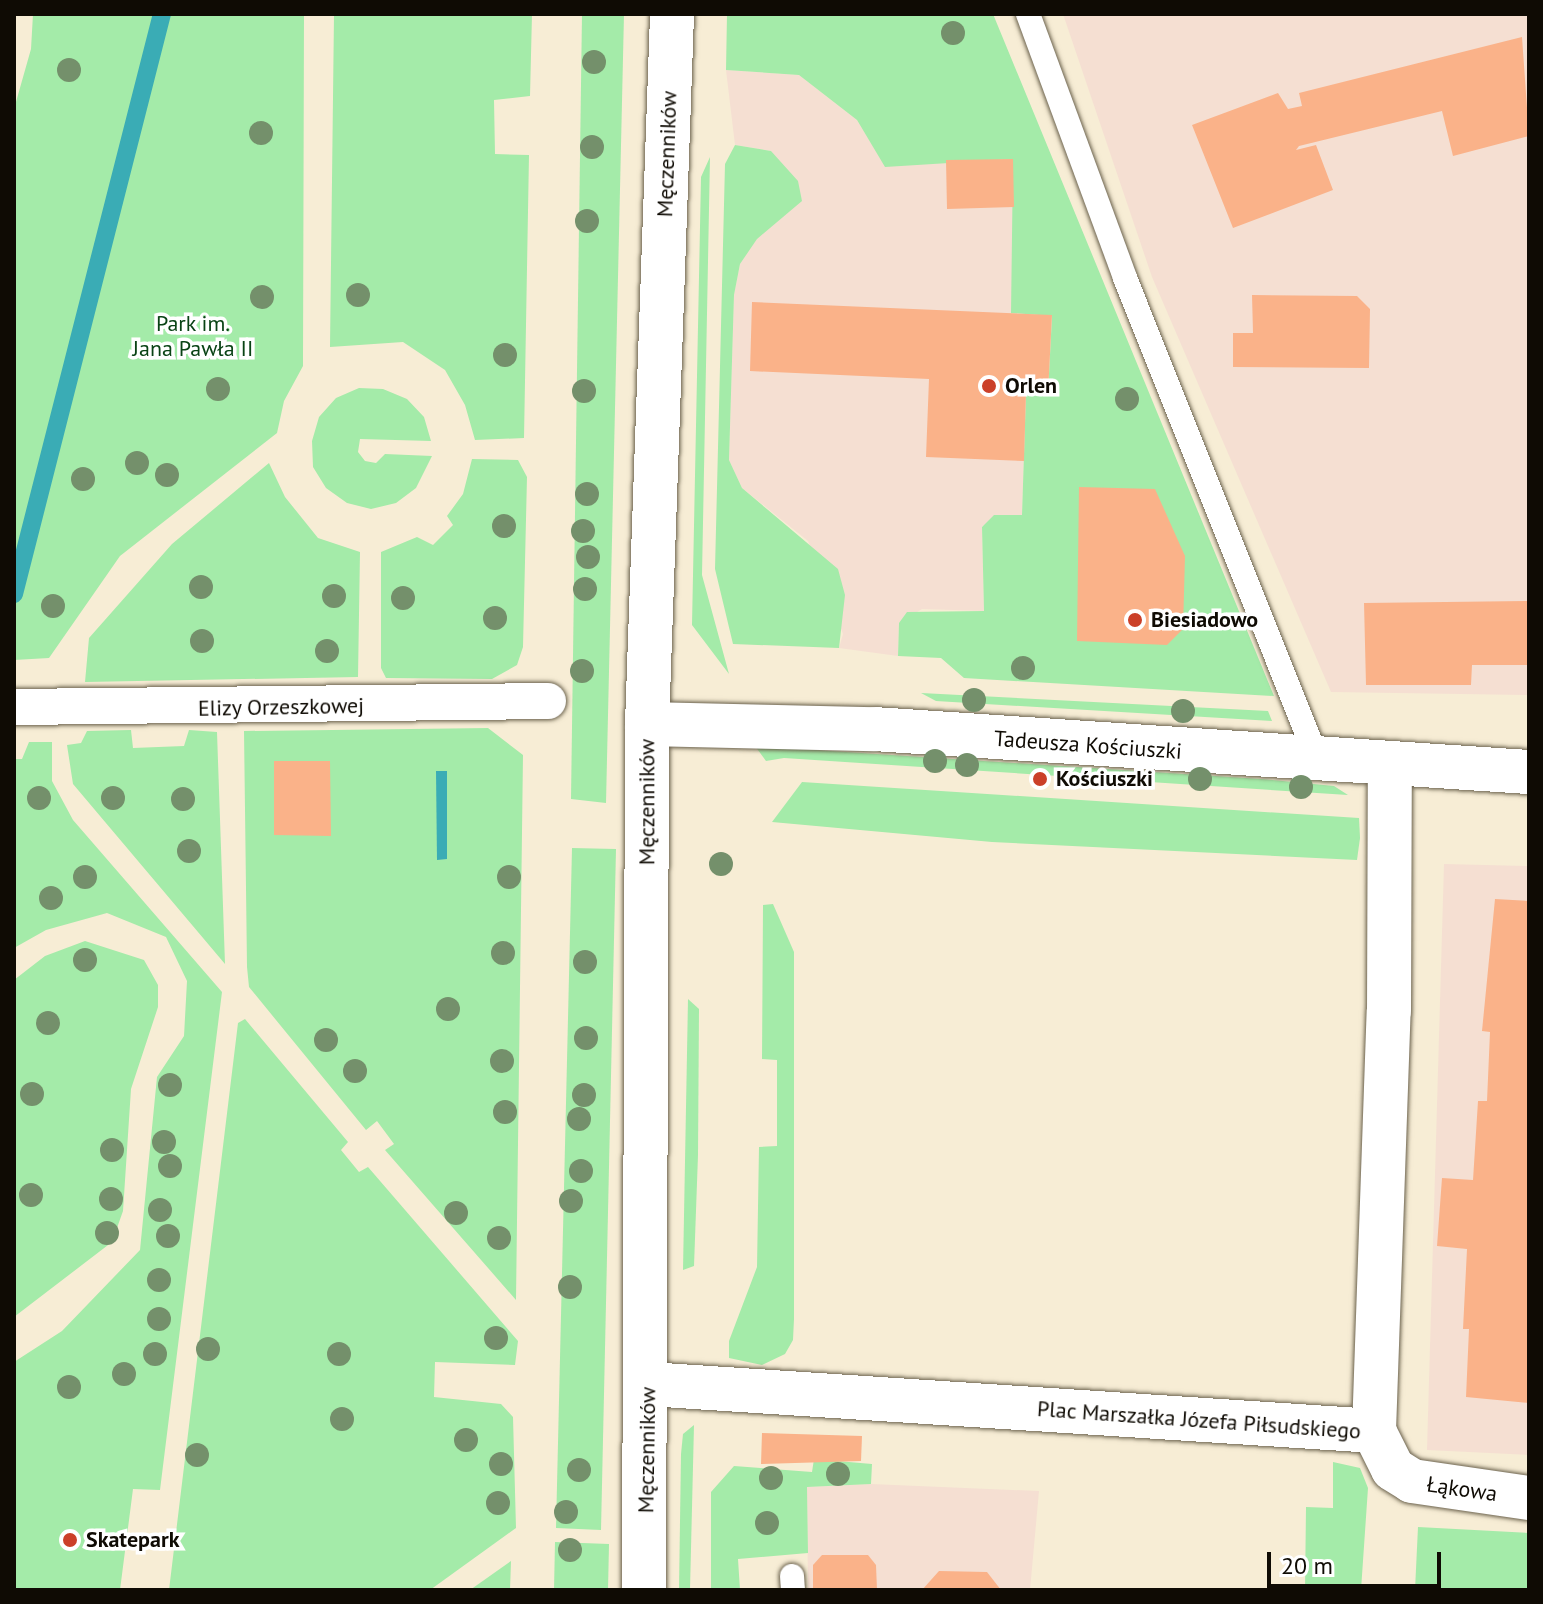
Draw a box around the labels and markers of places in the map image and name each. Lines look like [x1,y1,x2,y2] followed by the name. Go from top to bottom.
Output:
[1005,373,1057,399] place label: Orlen
[980,377,998,395] marker: Orlen
[1151,607,1258,633] place label: Biesiadowo
[1126,611,1144,629] marker: Biesiadowo
[1056,766,1153,792] place label: Kościuszki
[1031,770,1049,788] marker: Kościuszki
[86,1527,179,1553] place label: Skatepark
[61,1531,79,1549] marker: Skatepark

